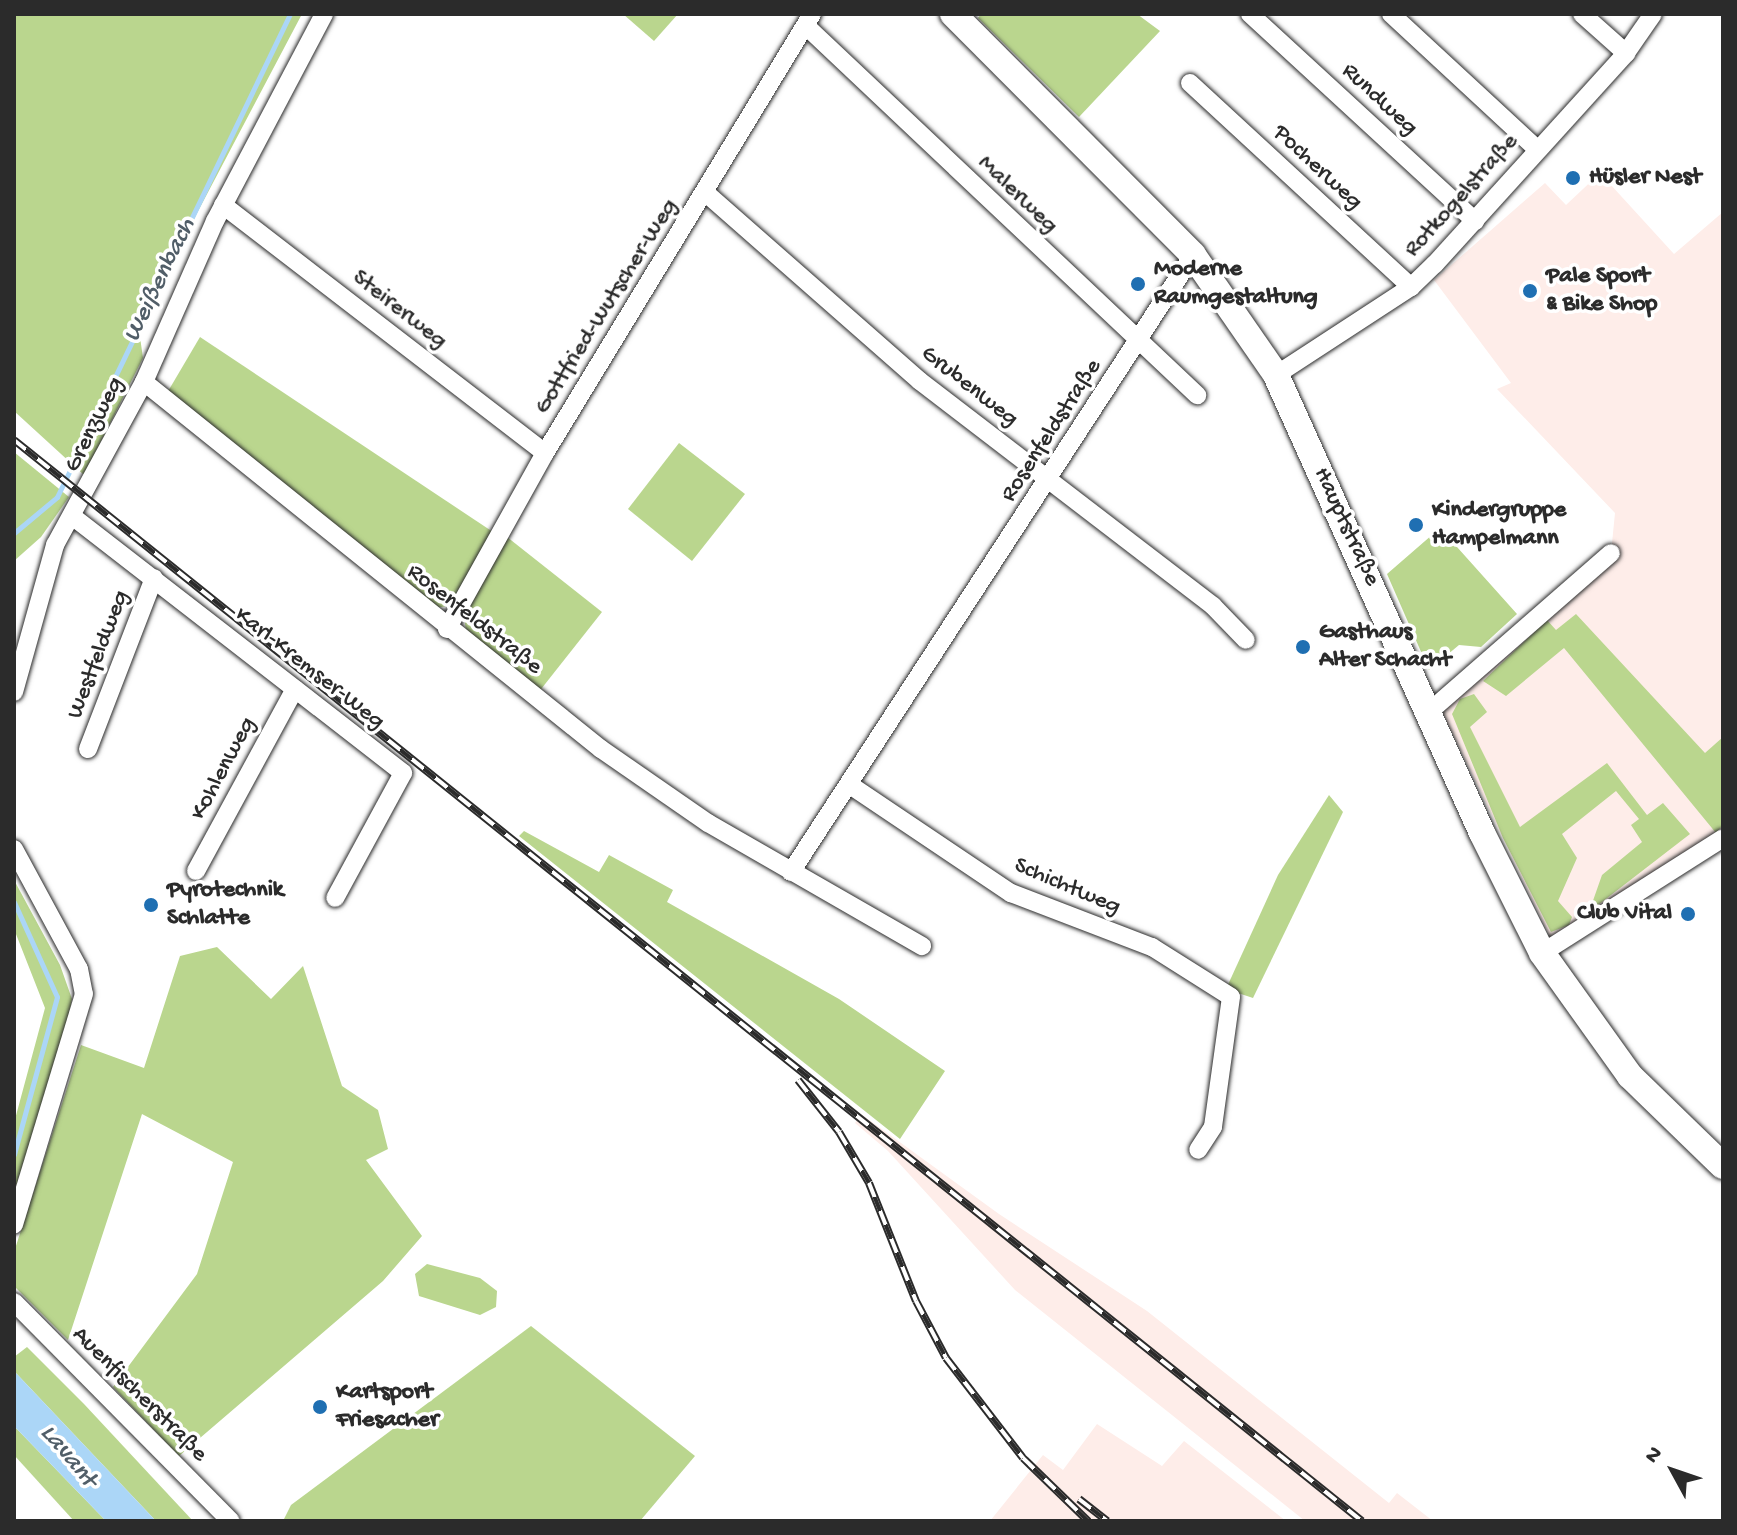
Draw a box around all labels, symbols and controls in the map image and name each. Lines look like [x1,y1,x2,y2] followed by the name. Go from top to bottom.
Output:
[1335,57,1423,143] street label: Rundweg
[1266,119,1368,217] street label: Pocherweg
[1399,128,1525,264] street label: Rotkogelstraße
[971,150,1063,240] street label: Malerweg
[1589,164,1701,192] place label: Hüsler Nest
[1564,169,1582,187] marker: Hüsler Nest
[529,194,685,420] street label: Gottfried-Wutscher-Weg
[118,214,204,348] water label: Weißenbach
[1154,256,1318,312] place label: Moderne Raumgestaltung
[1546,263,1657,319] place label: Pale Sport & Bike Shop
[346,264,452,356] street label: Steirerweg
[1129,275,1147,293] marker: Moderne Raumgestaltung
[1521,282,1539,300] marker: Pale Sport & Bike Shop
[914,340,1024,434] street label: Grubenweg
[995,354,1109,508] street label: Rosenfeldstraße
[59,373,131,477] street label: Grenzweg
[1306,463,1386,591] street label: Hauptstraße
[1432,497,1566,553] place label: Kindergruppe Hampelmann
[1407,516,1425,534] marker: Kindergruppe Hampelmann
[400,558,548,682] street label: Rosenfeldstraße
[61,587,137,723] street label: Westfeldweg
[228,601,390,737] street label: Karl-Kremser-Weg
[1319,619,1451,675] place label: Gasthaus Alter Schacht
[1294,638,1312,656] marker: Gasthaus Alter Schacht
[185,713,263,825] street label: Kohlenweg
[1009,852,1125,922] street label: Schichtweg
[167,877,284,933] place label: Pyrotechnik Schlatte
[142,896,160,914] marker: Pyrotechnik Schlatte
[1577,900,1672,928] place label: Club Vital
[1679,905,1697,923] marker: Club Vital
[65,1321,213,1469] street label: Auenfischerstraße
[336,1379,438,1435] place label: Kartsport Friesacher
[311,1398,329,1416] marker: Kartsport Friesacher
[32,1419,102,1495] water label: Lavant
[1633,1431,1713,1511] north arrow
[1640,1442,1669,1469] text: N

